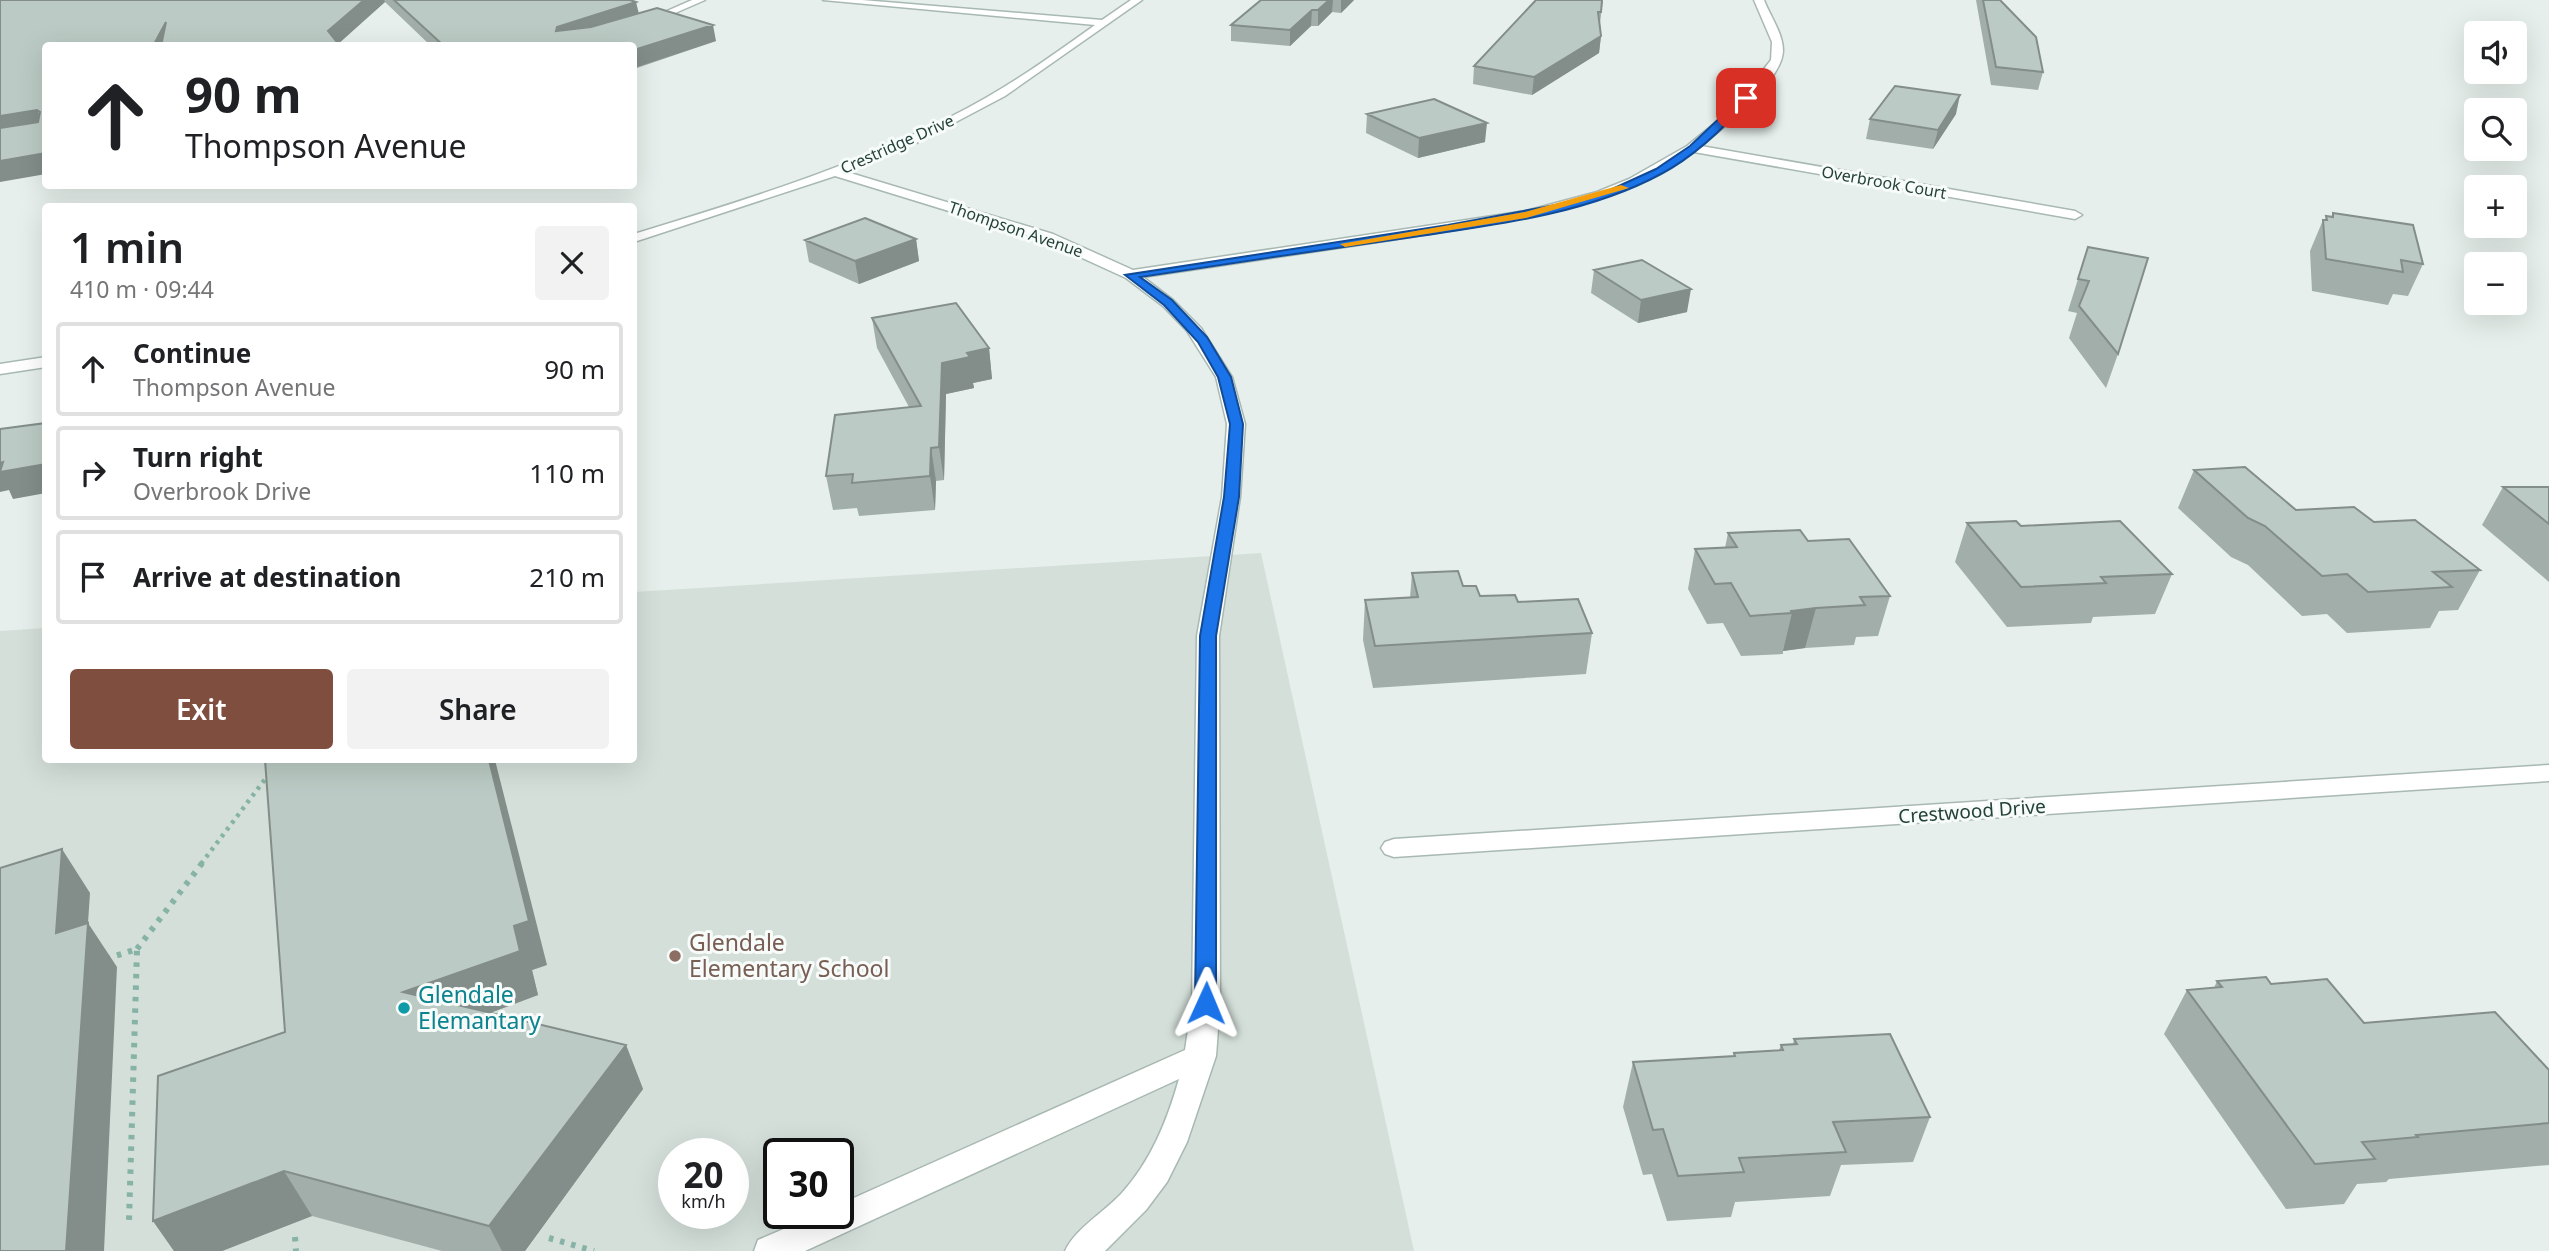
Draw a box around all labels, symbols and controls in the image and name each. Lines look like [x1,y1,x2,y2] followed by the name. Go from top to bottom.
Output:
[2464,21,2527,315] map controls
[2464,21,2527,84] button: sound
[185,61,302,127] text: 90 m
[1716,68,1776,128] pin
[70,70,161,161] icon: ahead
[1727,79,1765,117] icon: arrive
[2464,98,2527,161] button: search
[837,109,957,179] street label: Crestridge Drive
[185,124,467,167] text: Thompson Avenue
[1820,160,1948,204] street label: Overbrook Court
[2464,175,2527,238] button: +
[946,196,1086,262] street label: Thompson Avenue
[70,218,184,275] text: 1 min
[535,226,609,300] button: close
[2464,252,2527,315] button: −
[70,273,214,305] text: 410 m · 09:44
[133,335,251,371] text: Continue
[74,350,112,388] icon: ahead
[544,351,605,387] text: 90 m
[133,371,335,403] text: Thompson Avenue
[133,439,263,475] text: Turn right
[74,454,112,492] icon: right
[529,455,605,491] text: 110 m
[133,475,311,507] text: Overbrook Drive
[74,558,112,596] icon: arrive
[133,559,402,595] text: Arrive at destination
[529,559,605,595] text: 210 m
[70,669,333,749] button: Exit
[347,669,609,749] button: Share
[1897,793,2047,829] street label: Crestwood Drive
[689,926,889,984] place label: Glendale Elementary School
[667,948,683,964] marker: Glendale Elementary School
[1169,966,1243,1040] position arrow
[418,978,541,1036] place label: Glendale Elemantary
[396,1000,412,1016] marker: Glendale Elemantary
[763,1138,854,1229] speed limit sign: 30
[683,1151,724,1198] text: 20
[681,1189,726,1213] text: km/h

